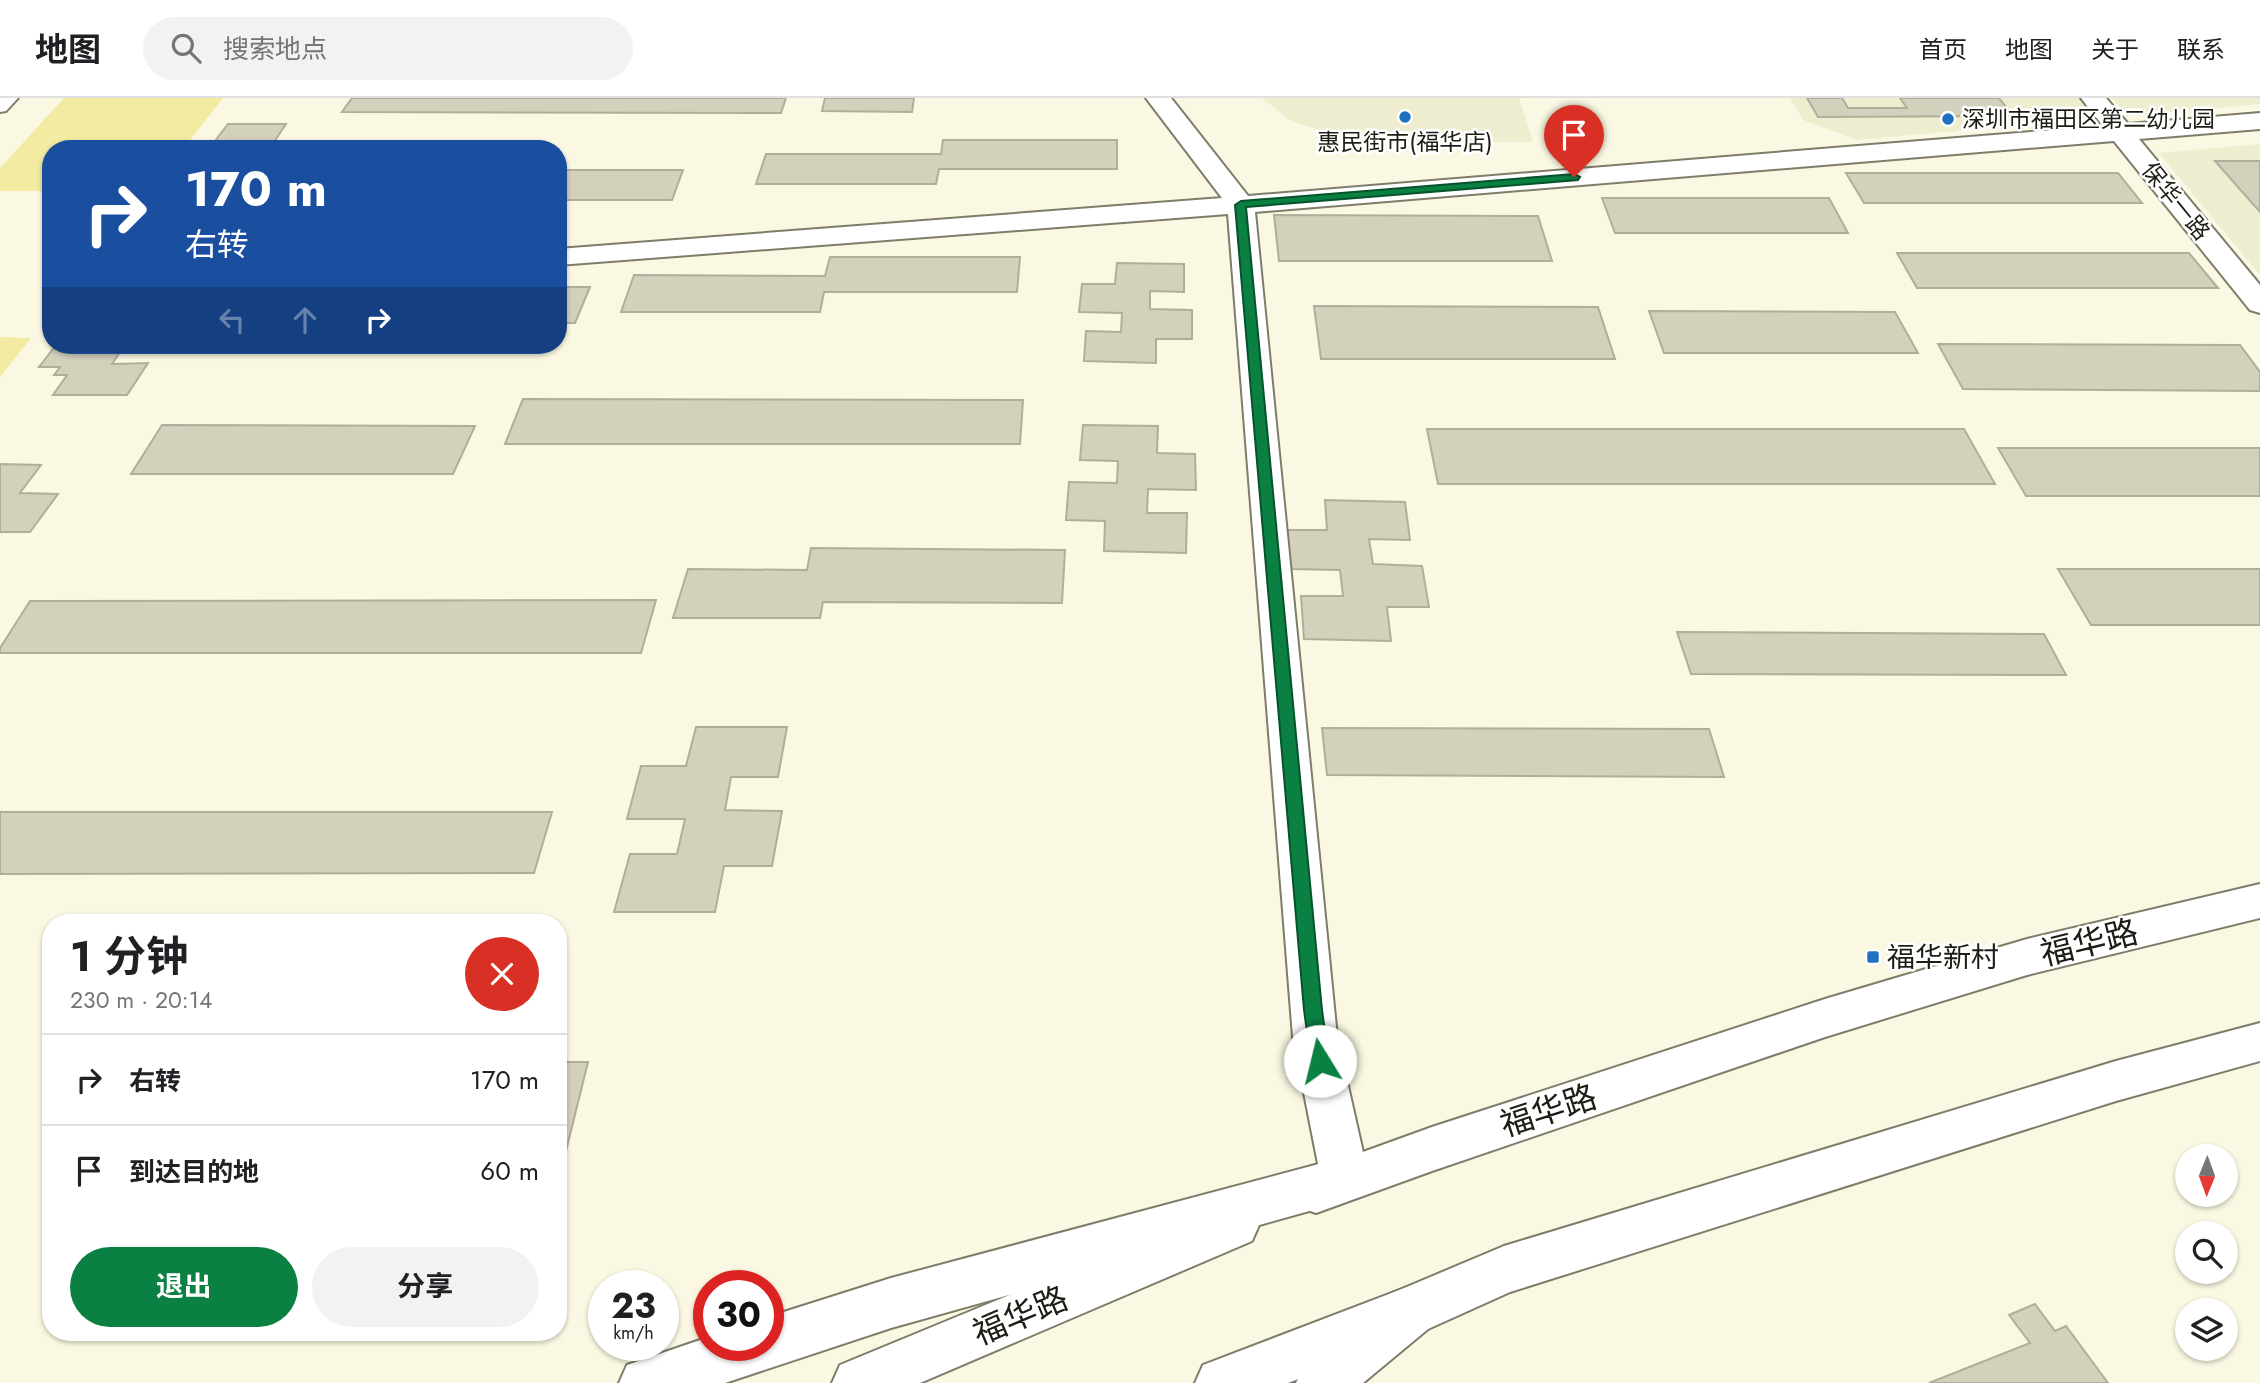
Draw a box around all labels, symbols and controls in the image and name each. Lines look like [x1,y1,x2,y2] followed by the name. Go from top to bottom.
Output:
[143,17,633,80] search box
[35,26,101,73] text: 地图
[167,29,205,67] icon: search
[223,30,327,68] text: 搜索地点
[1919,32,1967,67] text: 首页
[2005,32,2053,67] text: 地图
[2091,32,2139,67] text: 关于
[2177,32,2225,67] text: 联系
[1962,102,2215,136] place label: 深圳市福田区第二幼儿园
[1544,105,1604,177] pin
[1397,109,1413,125] marker: 惠民街市(福华店)
[1940,111,1956,127] marker: 深圳市福田区第二幼儿园
[1555,116,1593,154] icon: arrive
[1317,125,1493,159] place label: 惠民街市(福华店)
[185,154,327,224] text: 170 m
[2134,155,2218,247] street label: 保华一路
[70,168,161,259] icon: right
[185,222,249,268] text: 右转
[213,301,251,339] icon: left
[286,301,324,339] icon: ahead
[359,301,397,339] icon: right
[2035,908,2143,977] street label: 福华路
[70,926,188,987] text: 1 分钟
[465,937,539,1011] button: close
[1887,937,1999,978] place label: 福华新村
[1865,949,1881,965] marker: 福华新村
[70,983,213,1017] text: 230 m · 20:14
[1283,1024,1357,1098] position arrow
[70,1061,108,1099] icon: right
[470,1061,539,1099] text: 170 m
[129,1062,181,1100] text: 右转
[1494,1073,1602,1148] street label: 福华路
[2175,1144,2238,1208] north arrow
[2175,1144,2238,1361] map controls
[70,1152,108,1190] icon: arrive
[480,1152,539,1190] text: 60 m
[129,1153,259,1191] text: 到达目的地
[2175,1221,2238,1284] button: search
[70,1247,298,1327] button: 退出
[312,1247,539,1327] button: 分享
[693,1270,784,1361] speed limit sign: 30
[965,1274,1075,1356] street label: 福华路
[611,1281,656,1331] text: 23
[2175,1298,2238,1361] button: layers
[613,1320,654,1346] text: km/h

